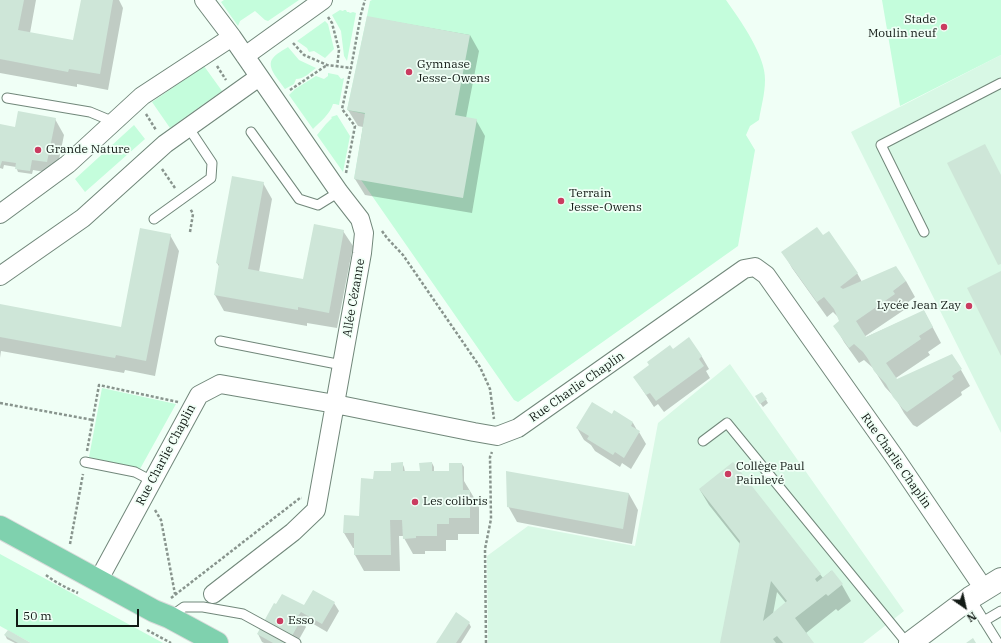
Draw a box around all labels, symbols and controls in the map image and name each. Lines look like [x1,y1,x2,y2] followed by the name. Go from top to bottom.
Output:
[868,13,936,41] place label: Stade Moulin neuf
[939,22,949,32] marker: Stade Moulin neuf
[417,58,490,86] place label: Gymnase Jesse-Owens
[404,67,414,77] marker: Gymnase Jesse-Owens
[46,143,130,157] place label: Grande Nature
[33,145,43,155] marker: Grande Nature
[569,187,642,215] place label: Terrain Jesse-Owens
[556,196,566,206] marker: Terrain Jesse-Owens
[340,258,368,338] street label: Allée Cézanne
[877,299,961,313] place label: Lycée Jean Zay
[964,301,974,311] marker: Lycée Jean Zay
[527,349,627,425] street label: Rue Charlie Chaplin
[133,402,199,508] street label: Rue Charlie Chaplin
[858,411,934,511] street label: Rue Charlie Chaplin
[736,460,805,488] place label: Collège Paul Painlevé
[723,469,733,479] marker: Collège Paul Painlevé
[423,495,488,509] place label: Les colibris
[410,497,420,507] marker: Les colibris
[945,587,985,627] north arrow
[18,601,141,627] scale bar
[23,608,52,623] text: 50 m
[964,609,979,625] text: N
[288,614,314,628] place label: Esso
[275,616,285,626] marker: Esso

